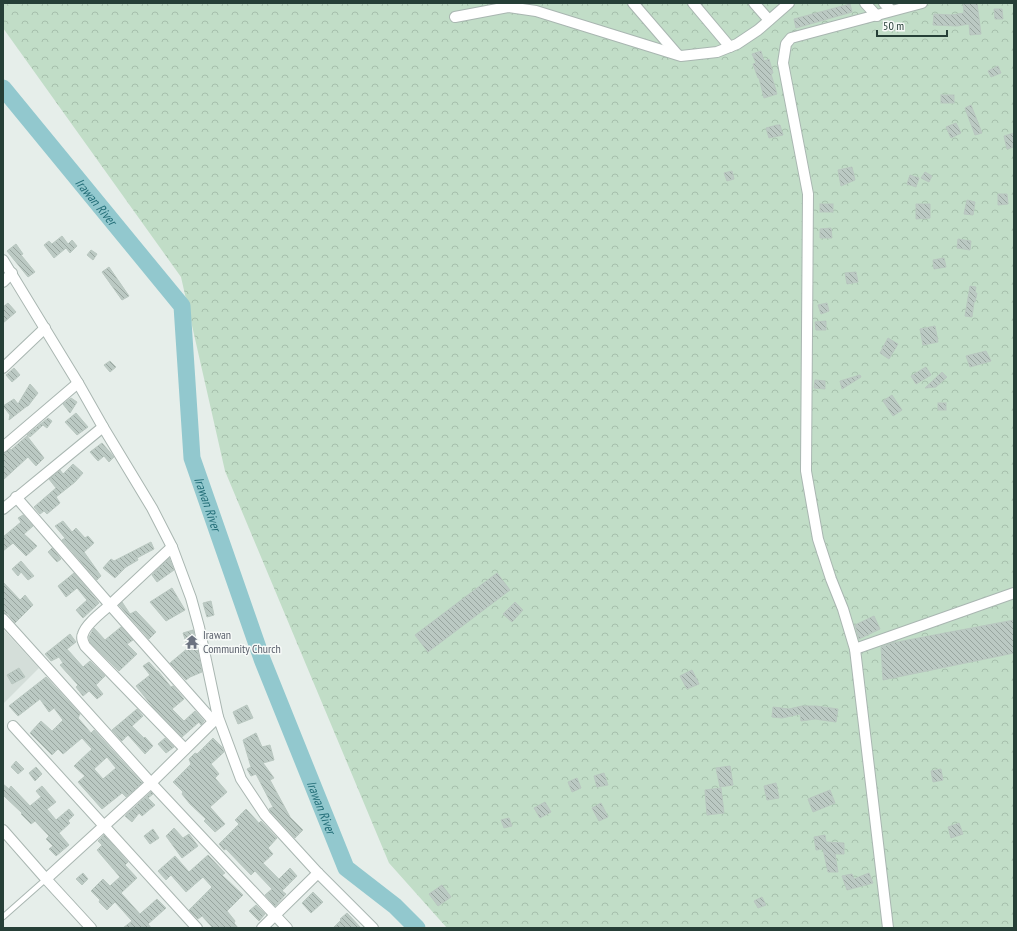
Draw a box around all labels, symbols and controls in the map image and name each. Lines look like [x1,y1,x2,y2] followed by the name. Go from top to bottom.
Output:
[877,12,947,38] scale bar
[883,18,904,33] text: 50 m
[71,175,122,231] water label: Irawan River
[190,475,226,536] water label: Irawan River
[203,627,281,656] place label: Irawan Community Church
[184,634,200,650] temple icon: Irawan Community Church
[303,778,340,839] water label: Irawan River

